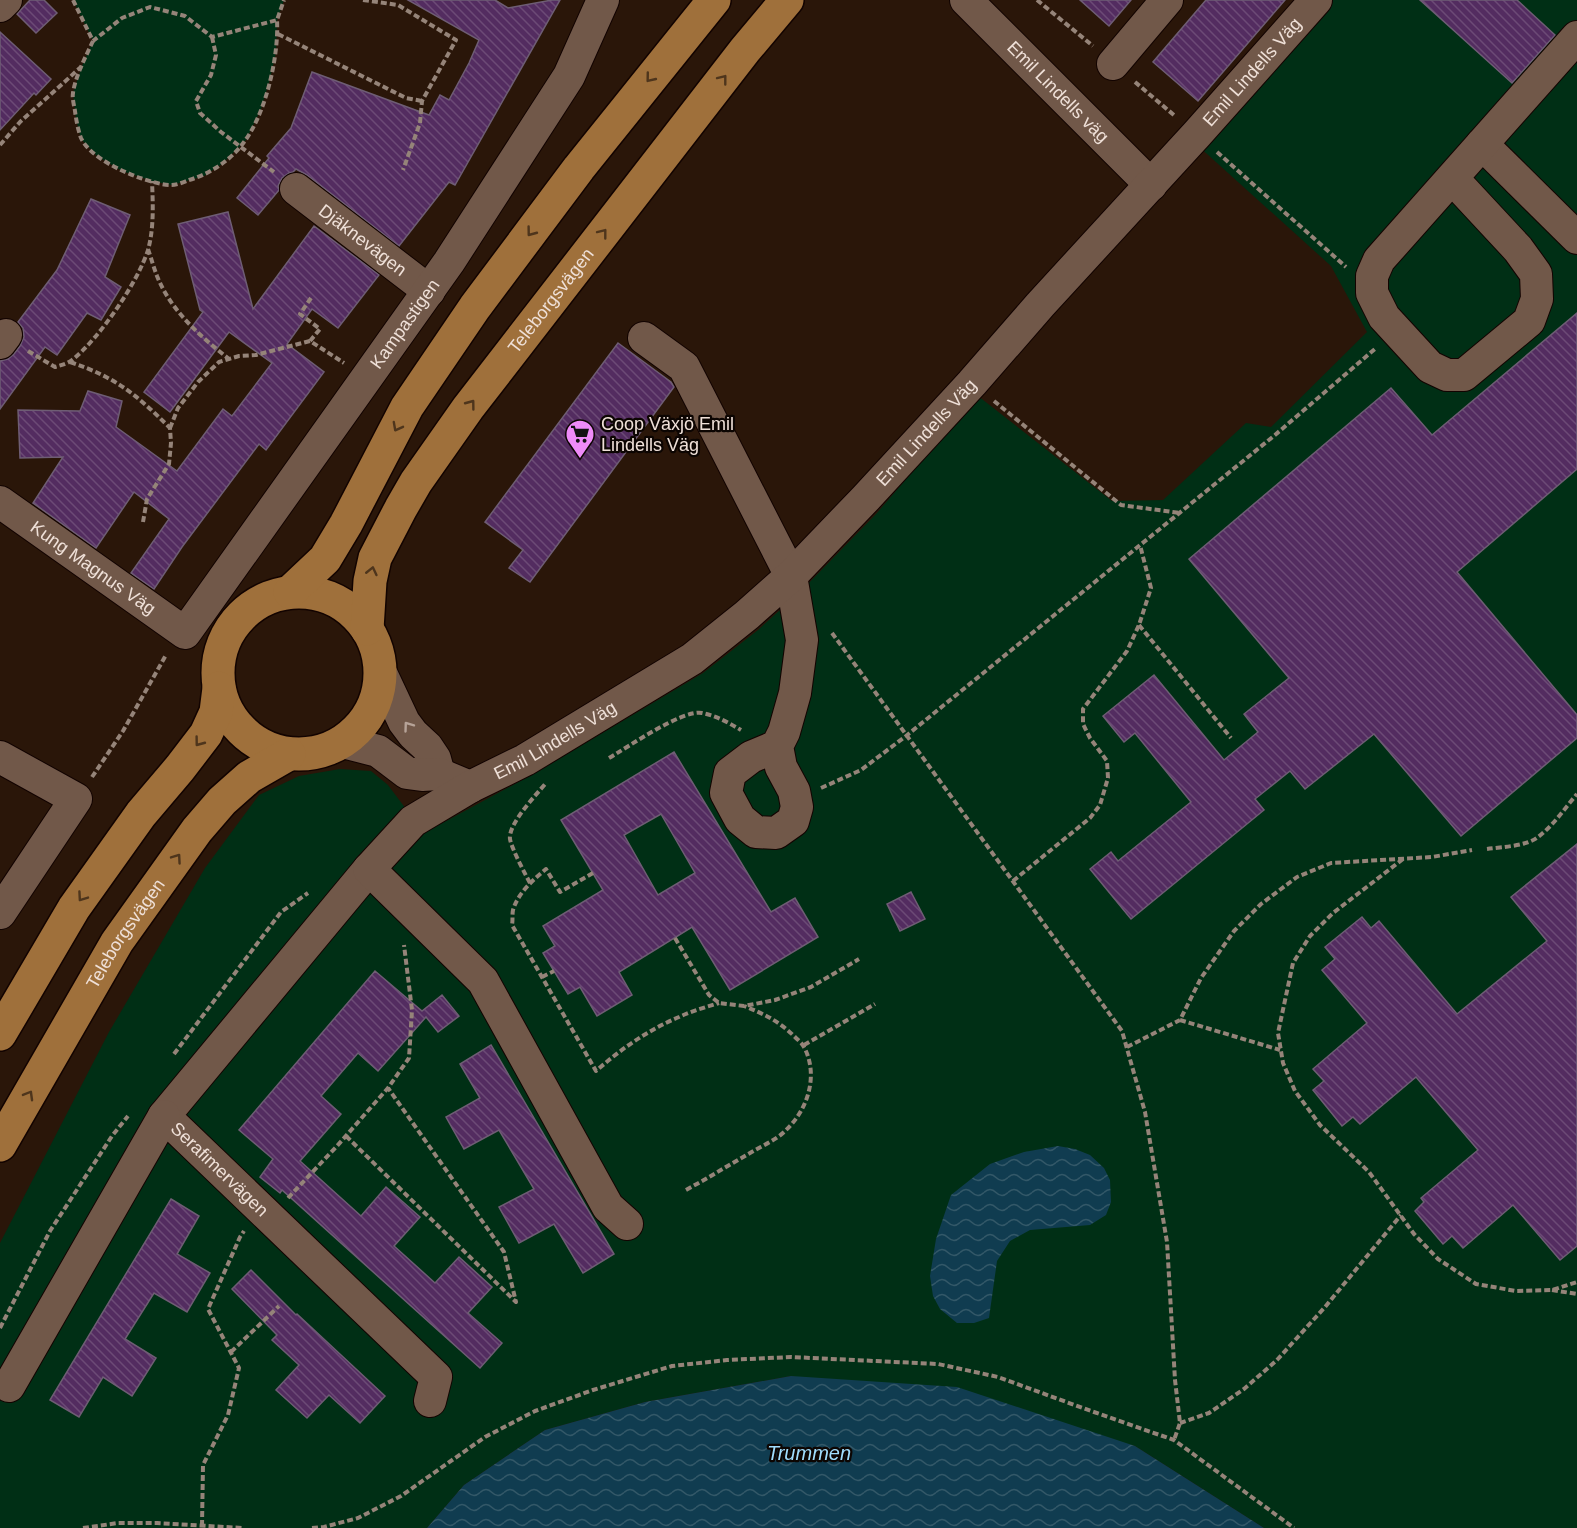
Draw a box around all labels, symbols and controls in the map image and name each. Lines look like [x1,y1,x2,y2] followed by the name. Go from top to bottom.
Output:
[1199,14,1305,130] street label: Emil Lindells Väg
[1003,37,1113,147] street label: Emil Lindells väg
[647,71,658,82] one-way arrow
[715,75,726,86] one-way arrow
[315,200,410,280] street label: Djäknevägen
[527,226,538,237] one-way arrow
[596,229,607,240] one-way arrow
[504,244,598,357] street label: Teleborgsvägen
[366,275,444,373] street label: Kampastigen
[872,375,981,490] street label: Emil Lindells Väg
[464,400,475,411] one-way arrow
[601,414,734,455] place label: Coop Växjö Emil Lindells Väg
[564,418,596,460] supermarket icon: Coop Växjö Emil Lindells Väg
[392,421,404,432] one-way arrow
[27,517,159,619] street label: Kung Magnus Väg
[365,566,378,576] one-way arrow
[491,697,620,784] street label: Emil Lindells Väg
[404,722,415,733] one-way arrow
[196,735,207,746] one-way arrow
[170,854,181,865] one-way arrow
[82,875,169,992] street label: Teleborgsvägen
[78,891,89,902] one-way arrow
[22,1091,33,1101] one-way arrow
[167,1118,272,1221] street label: Serafimervägen
[767,1442,851,1464] water label: Trummen

